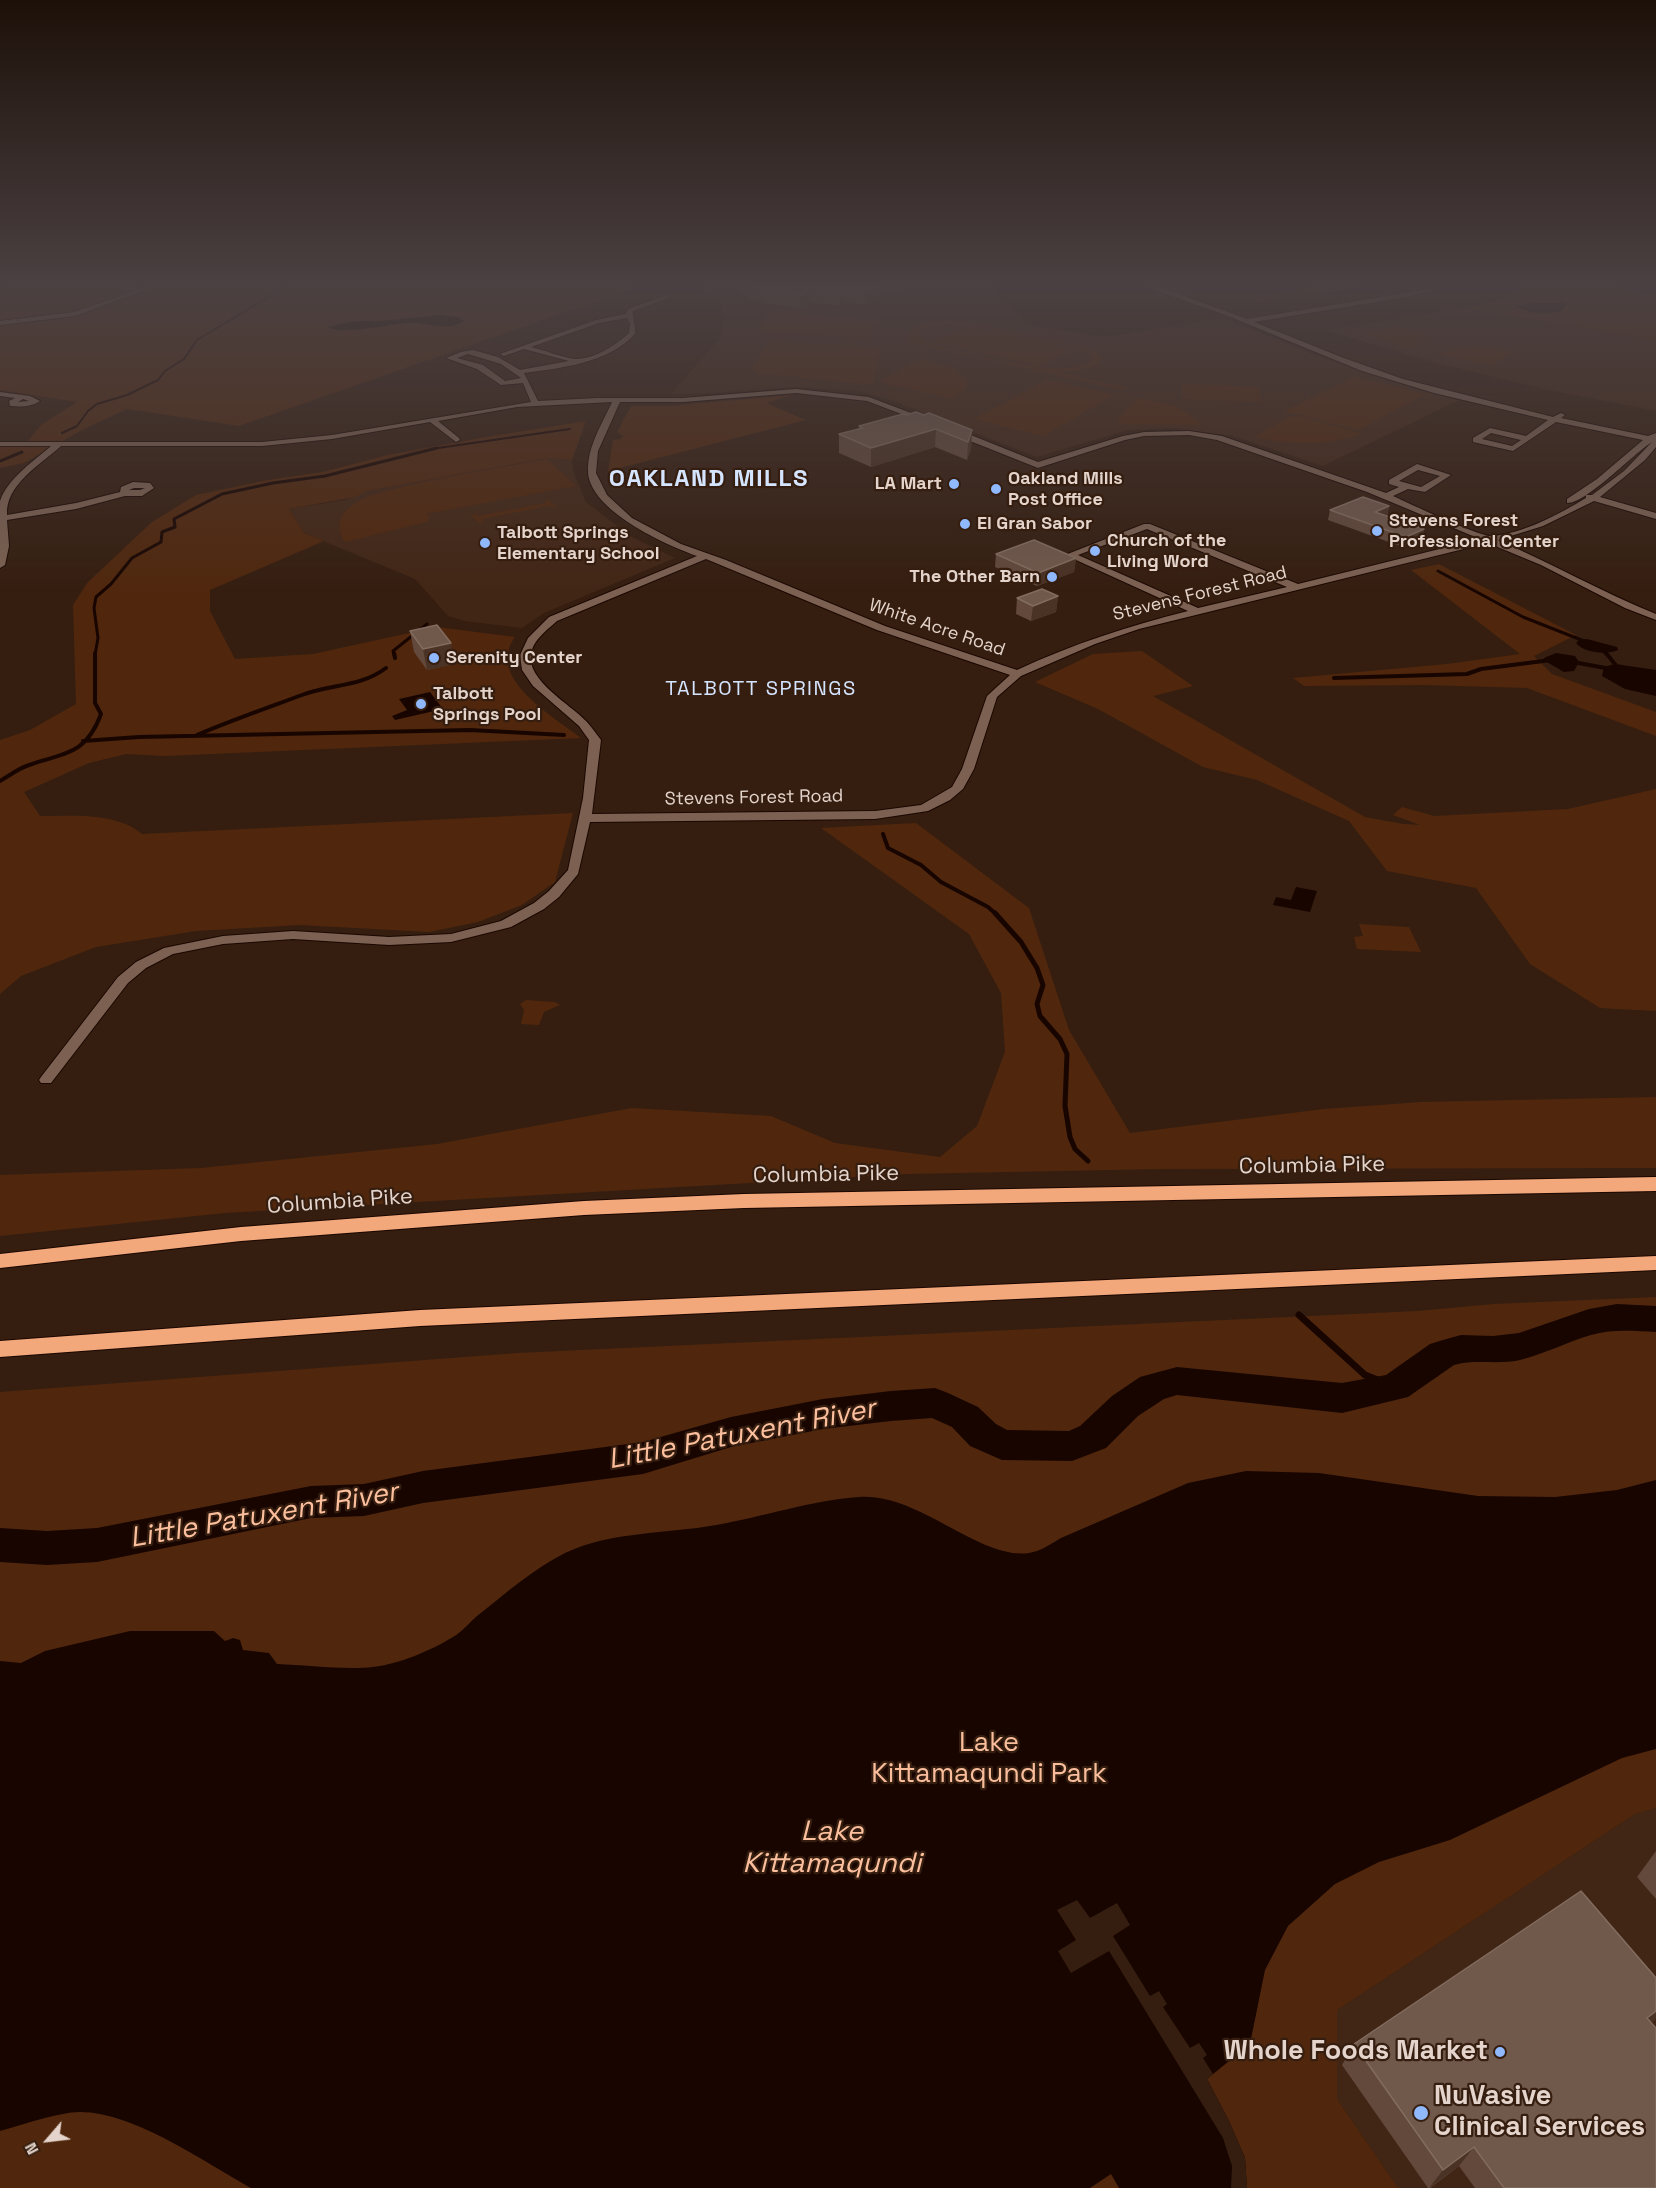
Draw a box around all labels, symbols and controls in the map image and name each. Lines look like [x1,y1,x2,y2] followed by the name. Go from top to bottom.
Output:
[609,465,809,493] district label: OAKLAND MILLS
[1008,468,1123,510] place label: Oakland Mills Post Office
[875,473,942,495] place label: LA Mart
[947,477,961,491] marker: LA Mart
[989,482,1003,496] marker: Oakland Mills Post Office
[1389,510,1559,552] place label: Stevens Forest Professional Center
[977,513,1092,535] place label: El Gran Sabor
[958,517,972,531] marker: El Gran Sabor
[497,522,660,564] place label: Talbott Springs Elementary School
[1370,524,1384,538] marker: Stevens Forest Professional Center
[1107,530,1226,572] place label: Church of the Living Word
[478,536,492,550] marker: Talbott Springs Elementary School
[1088,544,1102,558] marker: Church of the Living Word
[1111,562,1289,626] street label: Stevens Forest Road
[909,566,1040,588] place label: The Other Barn
[1045,570,1059,584] marker: The Other Barn
[866,595,1008,661] street label: White Acre Road
[446,647,582,669] place label: Serenity Center
[427,651,441,665] marker: Serenity Center
[665,678,857,702] district label: TALBOTT SPRINGS
[433,683,541,726] place label: Talbott Springs Pool
[414,697,428,711] marker: Talbott Springs Pool
[665,786,843,810] street label: Stevens Forest Road
[1239,1152,1385,1180] street label: Columbia Pike
[753,1161,899,1189] street label: Columbia Pike
[266,1184,414,1220] street label: Columbia Pike
[605,1393,879,1477] water label: Little Patuxent River
[127,1476,401,1556] water label: Little Patuxent River
[871,1728,1107,1791] park label: Lake Kittamaqundi Park
[743,1815,921,1881] water label: Lake Kittamaqundi
[1223,2036,1488,2068] place label: Whole Foods Market
[1493,2045,1507,2059] marker: Whole Foods Market
[1434,2081,1645,2144] place label: NuVasive Clinical Services
[1412,2104,1430,2122] marker: NuVasive Clinical Services
[18,2110,78,2170] north arrow
[20,2139,43,2158] text: N

